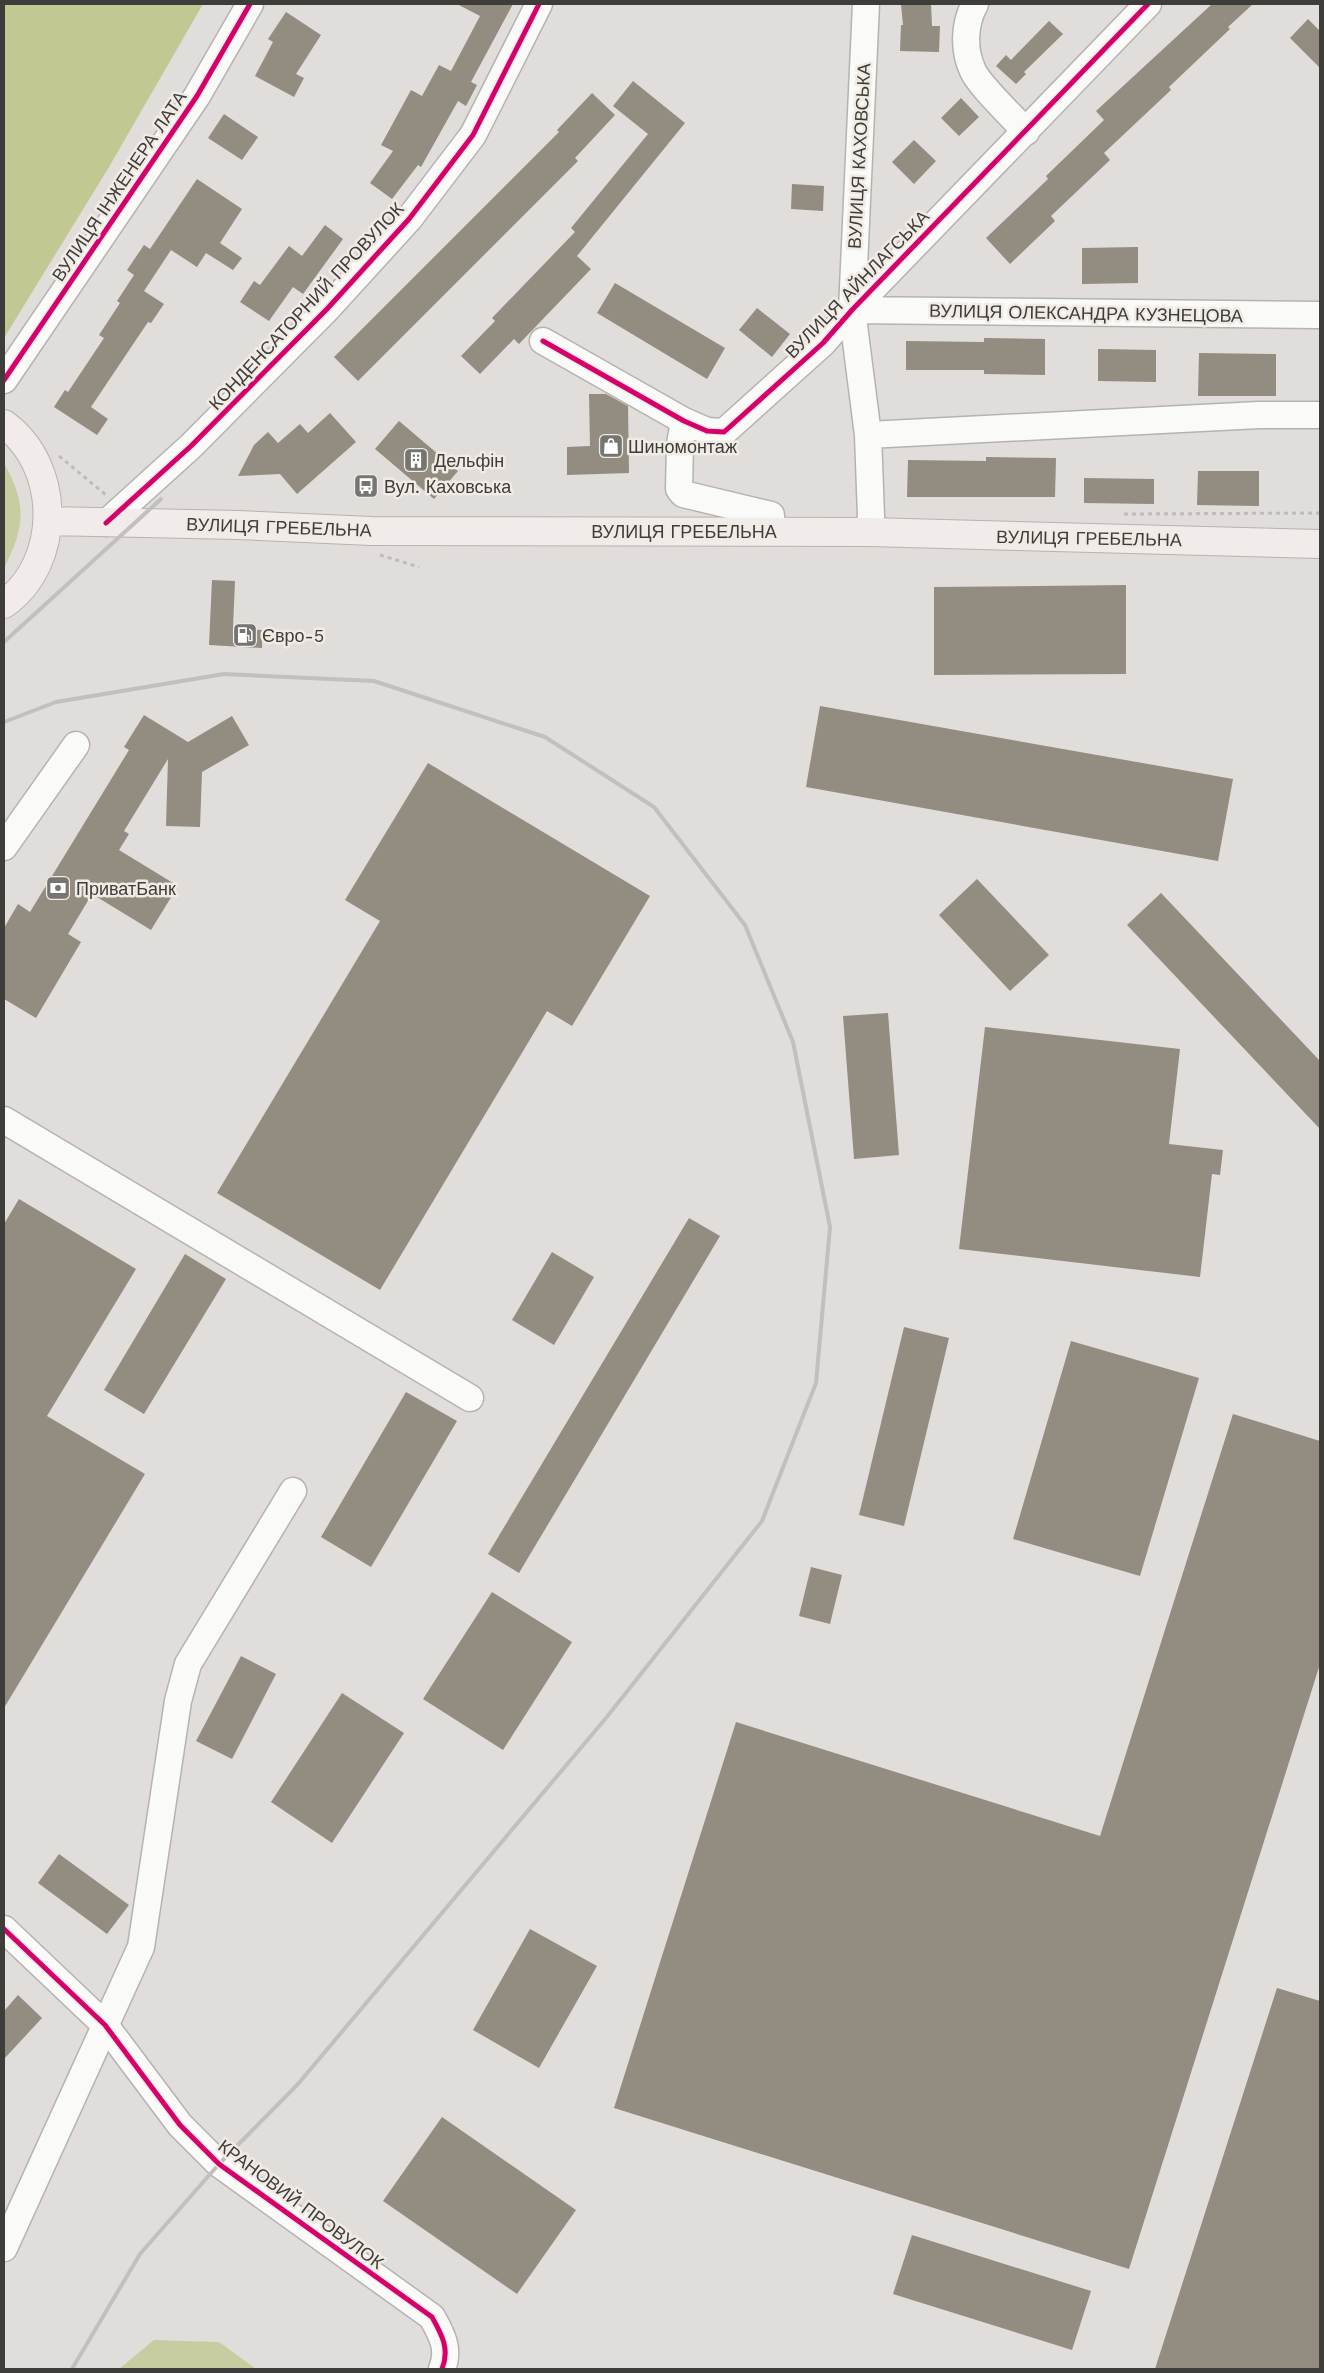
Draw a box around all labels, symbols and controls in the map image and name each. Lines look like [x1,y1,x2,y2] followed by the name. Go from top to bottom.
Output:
[844,63,874,249] street label: ВУЛИЦЯ КАХОВСЬКА
[47,87,191,285] street label: ВУЛИЦЯ ІНЖЕНЕРА ЛАТА
[204,198,408,414] street label: КОНДЕНСАТОРНИЙ ПРОВУЛОК
[781,206,933,362] street label: ВУЛИЦЯ АЙНЛАГСЬКА
[929,300,1243,326] street label: ВУЛИЦЯ ОЛЕКСАНДРА КУЗНЕЦОВА
[598,433,624,459] shop icon: Шиномонтаж
[628,436,737,457] place label: Шиномонтаж
[403,447,429,473] building icon: Дельфін
[434,450,504,471] place label: Дельфін
[353,473,379,499] bus stop icon: Вул. Каховська
[384,476,512,497] place label: Вул. Каховська
[186,513,372,541] street label: ВУЛИЦЯ ГРЕБЕЛЬНА
[591,521,777,542] street label: ВУЛИЦЯ ГРЕБЕЛЬНА
[996,526,1182,550] street label: ВУЛИЦЯ ГРЕБЕЛЬНА
[232,622,258,648] fuel station icon: Євро-5
[262,625,324,646] place label: Євро-5
[45,875,71,901] bank icon: ПриватБанк
[76,878,176,899] place label: ПриватБанк
[214,2135,388,2273] street label: КРАНОВИЙ ПРОВУЛОК

